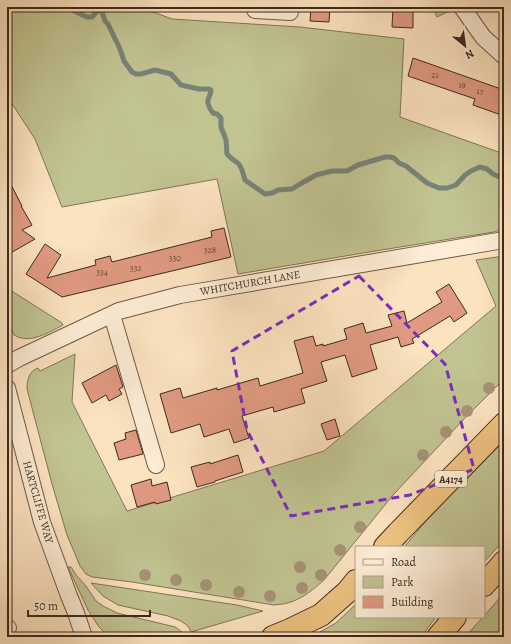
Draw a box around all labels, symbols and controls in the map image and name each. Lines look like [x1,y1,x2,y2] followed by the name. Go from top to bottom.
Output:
[445,26,485,66] north arrow
[462,46,477,63] text: N
[431,69,439,81] house number: 21
[458,79,466,91] house number: 19
[477,85,484,97] house number: 17
[204,244,216,256] house number: 328
[169,252,181,264] house number: 330
[130,262,143,274] house number: 332
[96,266,108,278] house number: 334
[198,267,301,299] street label: WHITCHURCH LANE
[19,459,57,546] street label: HARTCLIFFE WAY
[435,471,467,487] road number: A4174
[355,546,485,618] legend
[391,554,417,570] text: Road
[391,574,414,590] text: Park
[28,592,150,618] scale bar
[391,594,433,610] text: Building
[34,598,58,614] text: 50 m

